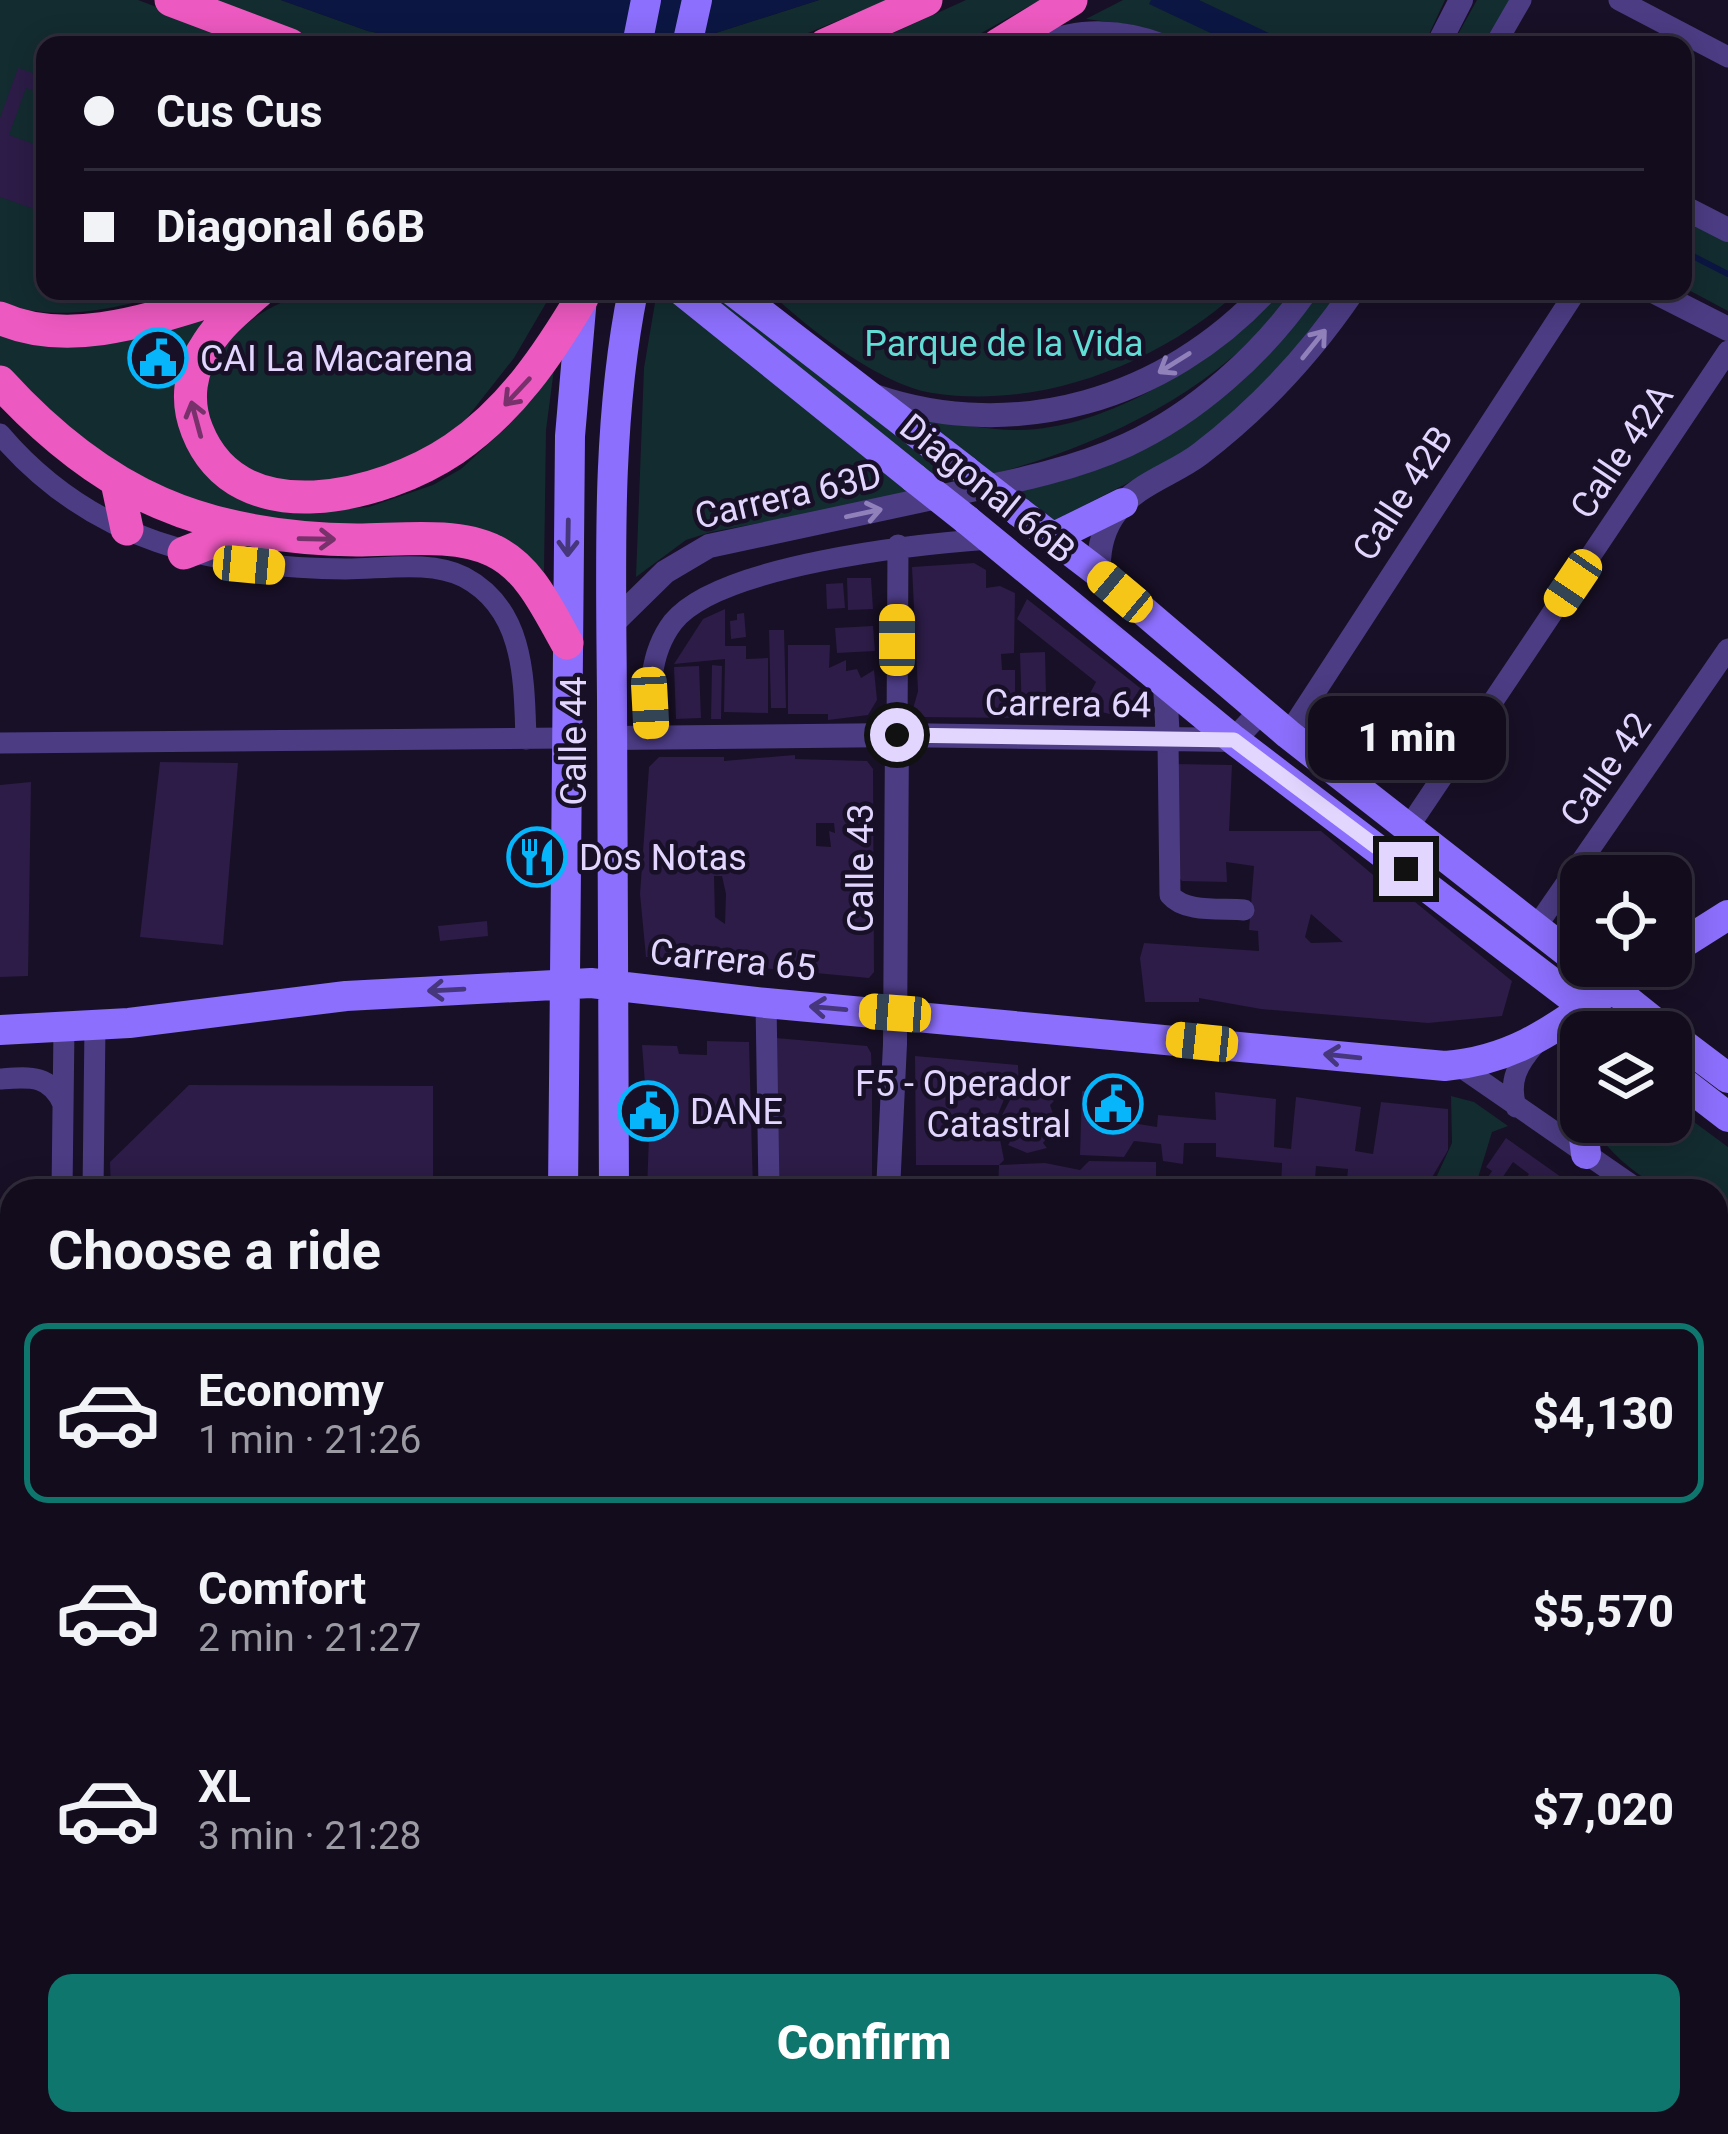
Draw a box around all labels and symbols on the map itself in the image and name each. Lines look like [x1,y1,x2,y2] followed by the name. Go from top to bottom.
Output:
[864,323,1144,365] park label: Parque de la Vida
[127,327,189,389] public building icon: CAI La Macarena
[1300,329,1327,361] one-way arrow
[200,338,473,380] place label: CAI La Macarena
[1158,351,1192,375] one-way arrow
[1562,376,1682,527] street label: Calle 42A
[504,377,531,407] one-way arrow
[183,401,205,439] one-way arrow
[891,406,1083,572] street label: Diagonal 66B
[1344,419,1462,568] street label: Calle 42B
[691,454,886,538] street label: Carrera 63D
[843,501,882,523] one-way arrow
[557,518,580,557] one-way arrow
[297,528,336,551] one-way arrow
[1538,543,1608,623] car
[212,544,286,586] car
[1081,555,1159,629] car
[879,604,915,676] car
[630,666,670,740] car
[553,676,595,806] street label: Calle 44
[984,682,1152,726] street label: Carrera 64
[1307,695,1505,779] callout: 1 min
[1552,705,1660,834] street label: Calle 42
[870,708,924,762] route start
[840,803,882,933] street label: Calle 43
[506,826,568,888] restaurant icon: Dos Notas
[579,837,747,879] place label: Dos Notas
[1379,842,1433,896] route end
[648,930,818,990] street label: Carrera 65
[427,979,466,1002] one-way arrow
[858,993,932,1033] car
[809,996,848,1019] one-way arrow
[1164,1020,1240,1064] car
[1323,1044,1362,1067] one-way arrow
[855,1063,1071,1146] place label: F5 - Operador Catastral
[1082,1073,1144,1135] public building icon: F5 - Operador Catastral
[617,1080,679,1142] public building icon: DANE
[690,1091,783,1133] place label: DANE

